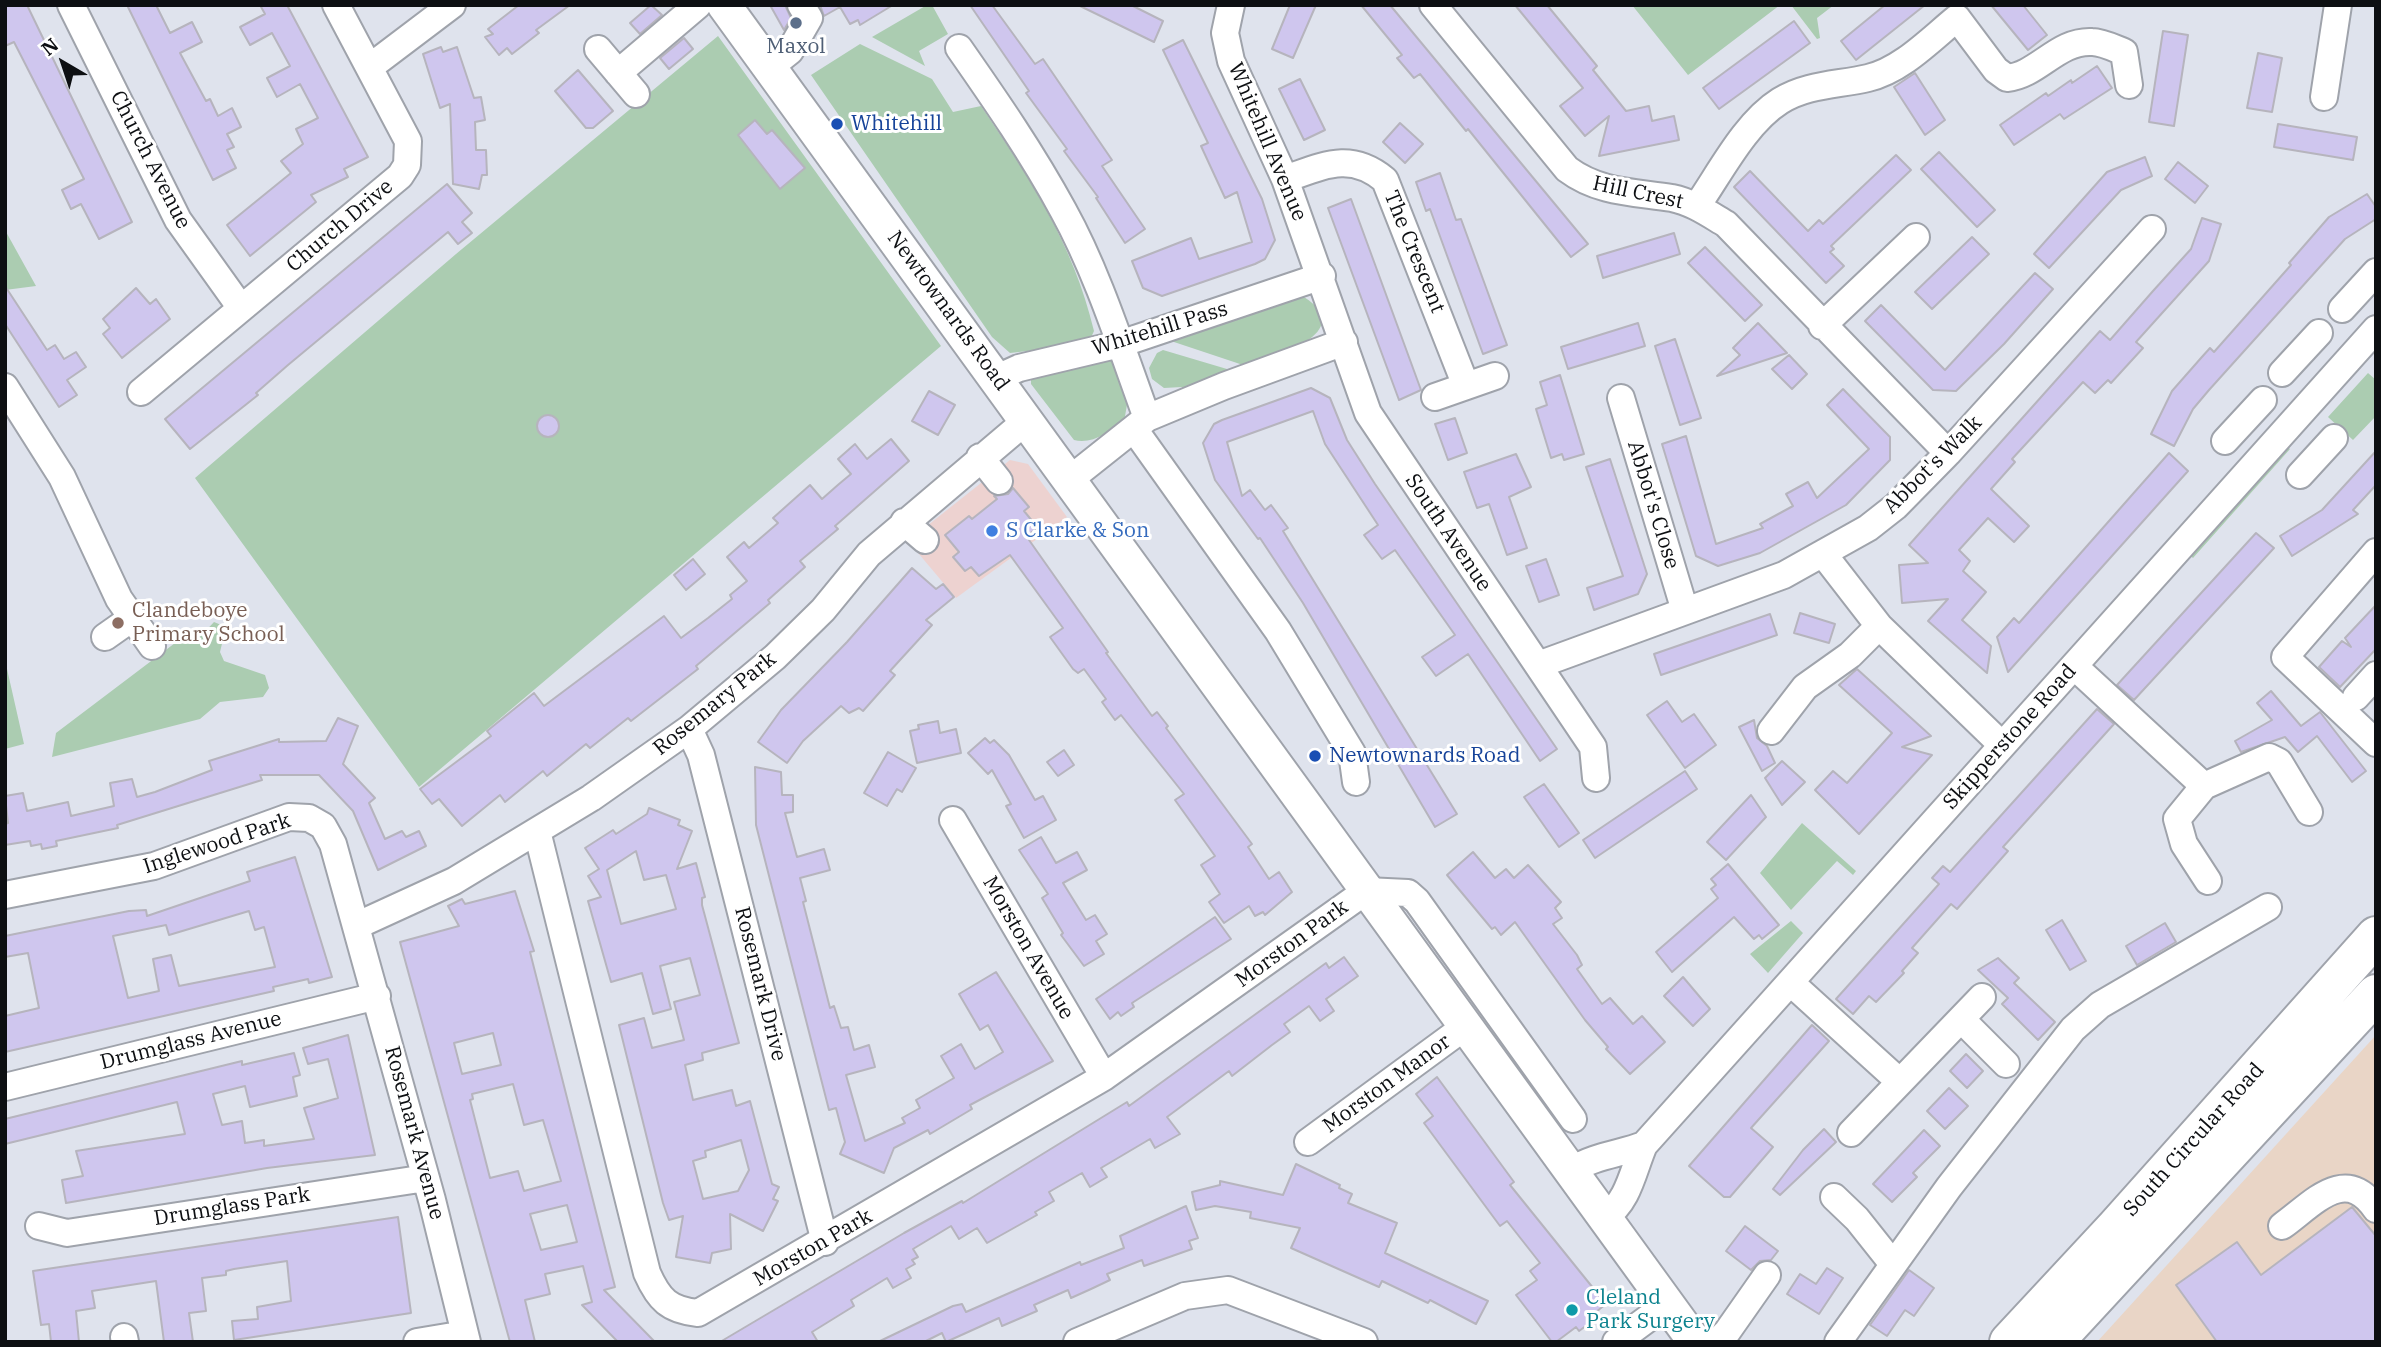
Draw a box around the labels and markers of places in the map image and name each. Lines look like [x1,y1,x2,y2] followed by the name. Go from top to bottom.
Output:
[788,15,804,31] marker: Maxol
[766,34,826,60] place label: Maxol
[851,111,942,137] place label: Whitehill
[829,116,845,132] marker: Whitehill
[1006,518,1149,544] place label: S Clarke & Son
[984,523,1000,539] marker: S Clarke & Son
[132,598,285,648] place label: Clandeboye Primary School
[110,615,126,631] marker: Clandeboye Primary School
[1329,743,1520,769] place label: Newtownards Road
[1307,748,1323,764] marker: Newtownards Road
[1586,1285,1715,1335] place label: Cleland Park Surgery
[1564,1302,1580,1318] marker: Cleland Park Surgery

